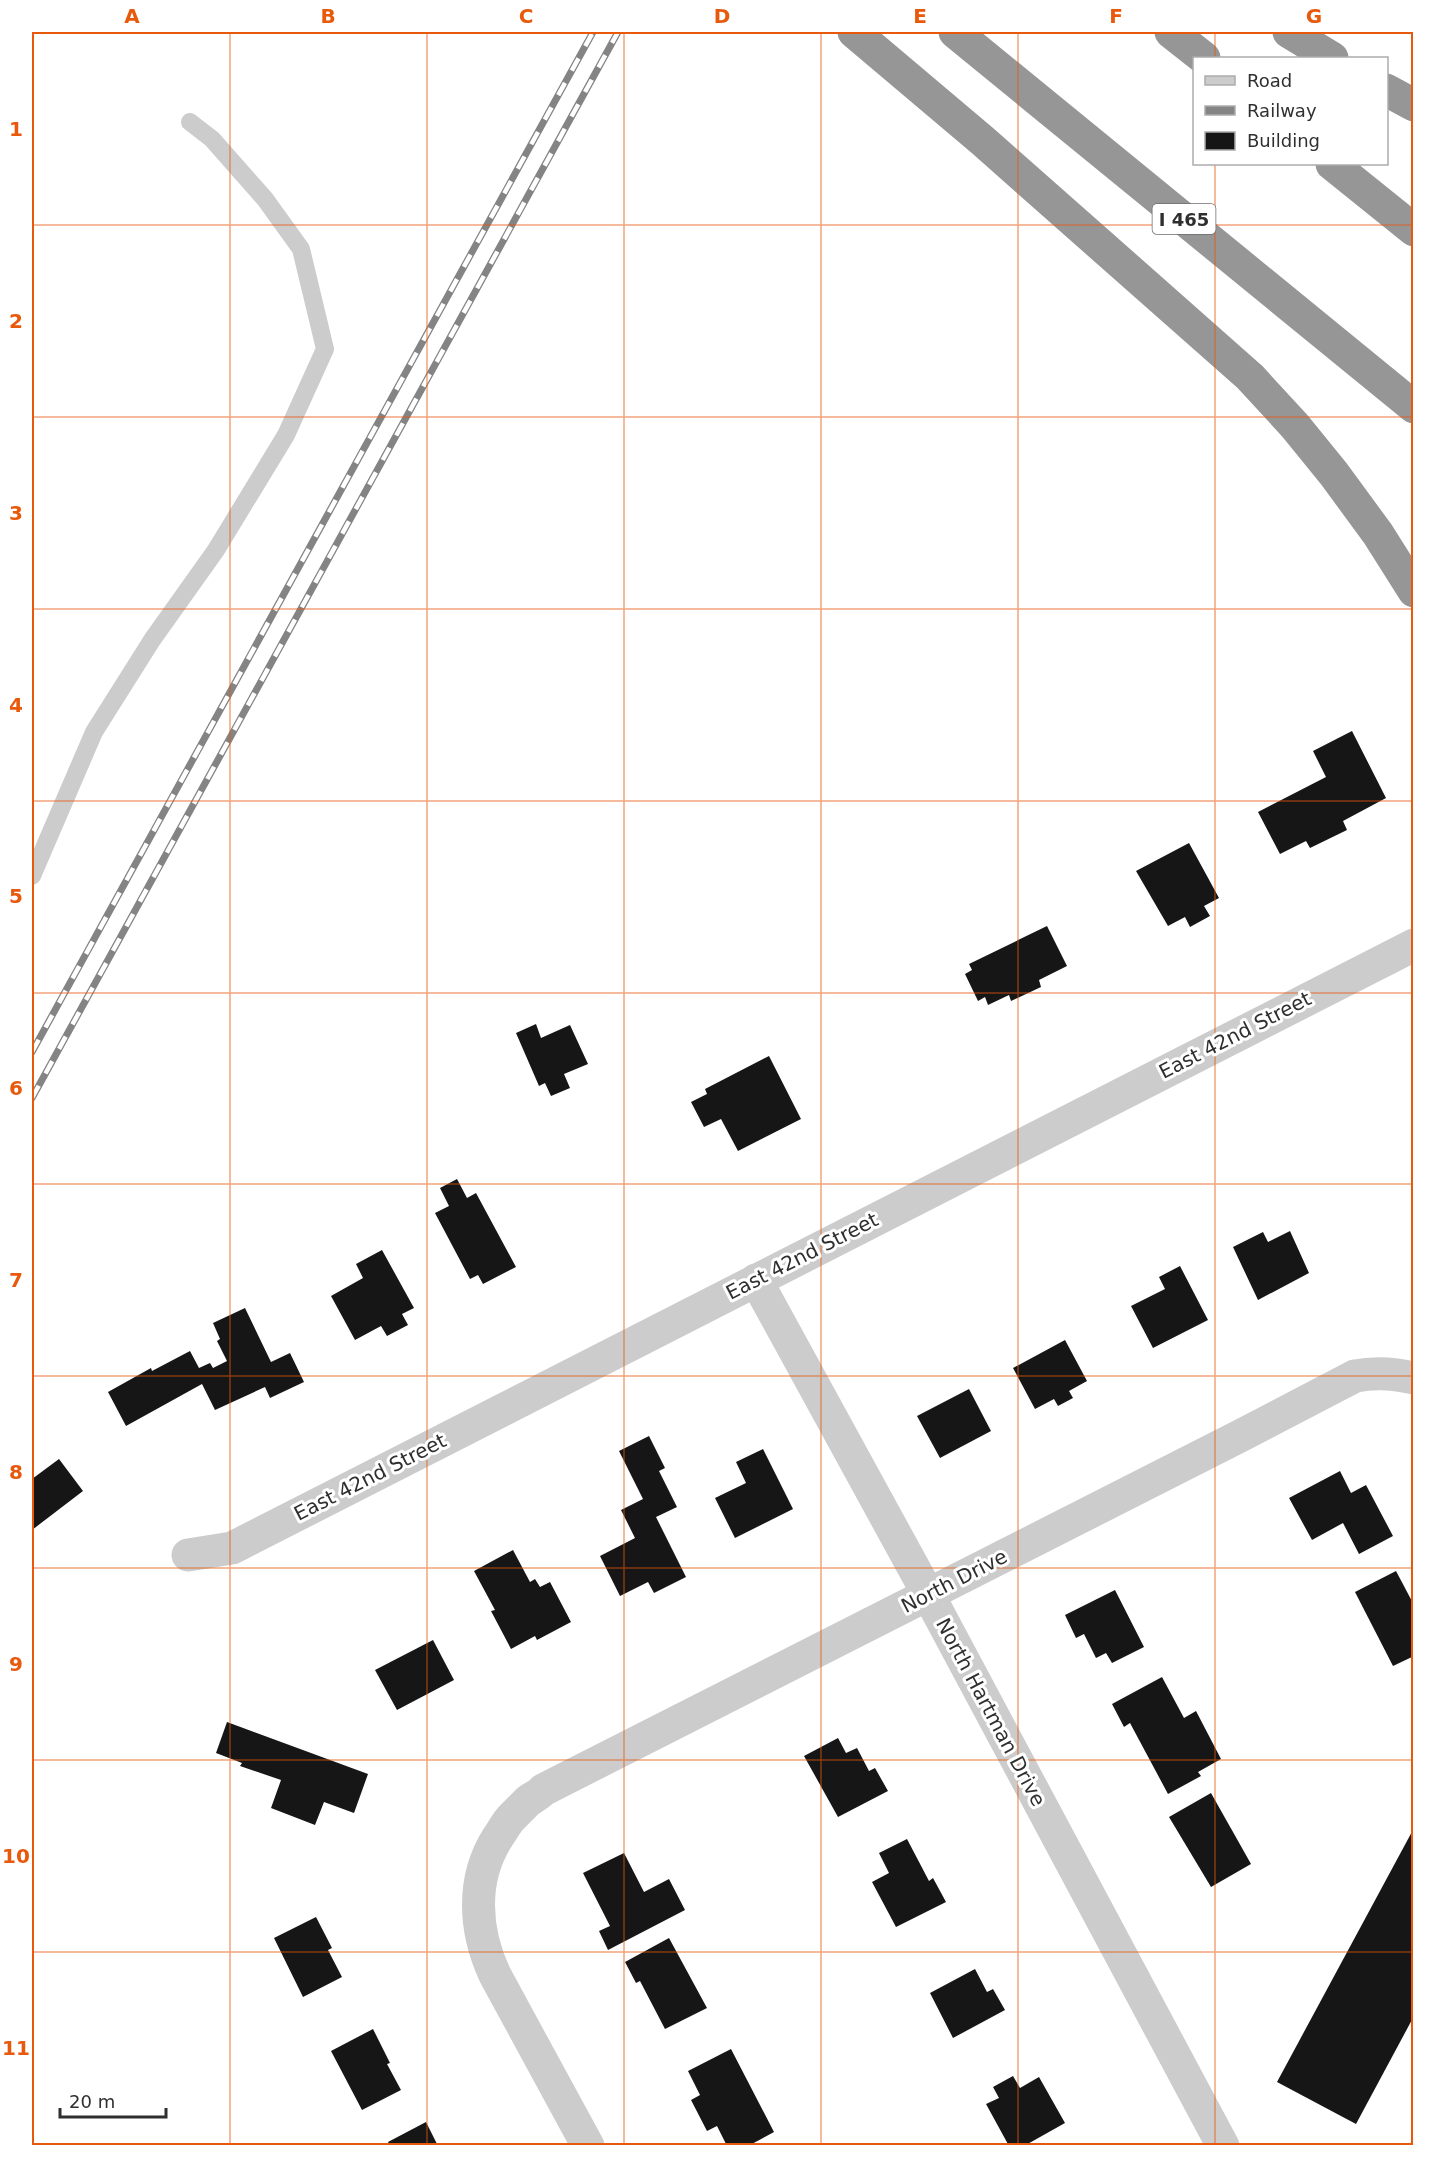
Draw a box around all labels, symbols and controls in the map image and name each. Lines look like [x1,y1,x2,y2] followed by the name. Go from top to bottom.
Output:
[124,4,140,28] text: A
[320,4,336,28] text: B
[519,4,533,28] text: C
[714,4,730,28] text: D
[913,4,927,28] text: E
[1109,4,1123,28] text: F
[1306,4,1322,28] text: G
[1193,57,1388,165] legend
[1247,70,1292,91] text: Road
[1247,100,1317,121] text: Railway
[9,117,23,141] text: 1
[1247,130,1320,151] text: Building
[1152,204,1216,234] road number: I 465
[9,309,23,333] text: 2
[9,501,23,525] text: 3
[9,693,23,717] text: 4
[9,884,23,908] text: 5
[1155,986,1315,1084] street label: East 42nd Street
[9,1076,23,1100] text: 6
[722,1207,882,1305] street label: East 42nd Street
[9,1268,23,1292] text: 7
[290,1428,450,1526] street label: East 42nd Street
[9,1460,23,1484] text: 8
[897,1544,1011,1618] street label: North Drive
[931,1614,1051,1810] street label: North Hartman Drive
[9,1652,23,1676] text: 9
[2,1844,30,1868] text: 10
[2,2036,30,2060] text: 11
[60,2081,166,2119] scale bar
[69,2091,115,2112] text: 20 m

